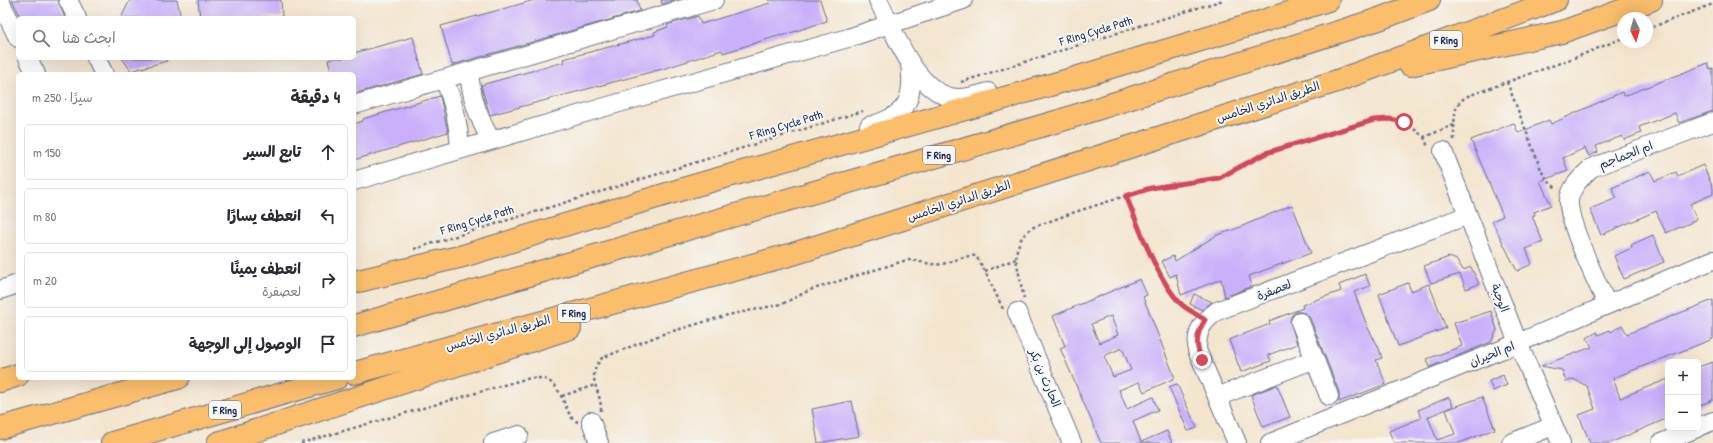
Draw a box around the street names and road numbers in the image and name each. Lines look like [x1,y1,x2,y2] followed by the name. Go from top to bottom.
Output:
[1056,11,1134,50] street label: F Ring Cycle Path
[1430,31,1462,49] road number: F Ring
[1214,77,1322,127] street label: الطريق الدائري الخامس
[746,105,824,144] street label: F Ring Cycle Path
[1596,136,1656,174] street label: ام الجماجم
[923,146,955,164] road number: F Ring
[905,176,1013,226] street label: الطريق الدائري الخامس
[437,200,515,239] street label: F Ring Cycle Path
[1254,275,1294,304] street label: لعصفرة
[1487,281,1514,315] street label: الوجبة
[558,304,590,322] road number: F Ring
[444,310,552,356] street label: الطريق الدائري الخامس
[1467,337,1517,371] street label: ام الحيران
[1025,345,1065,410] street label: الحارث بن بكر
[209,401,241,419] road number: F Ring

